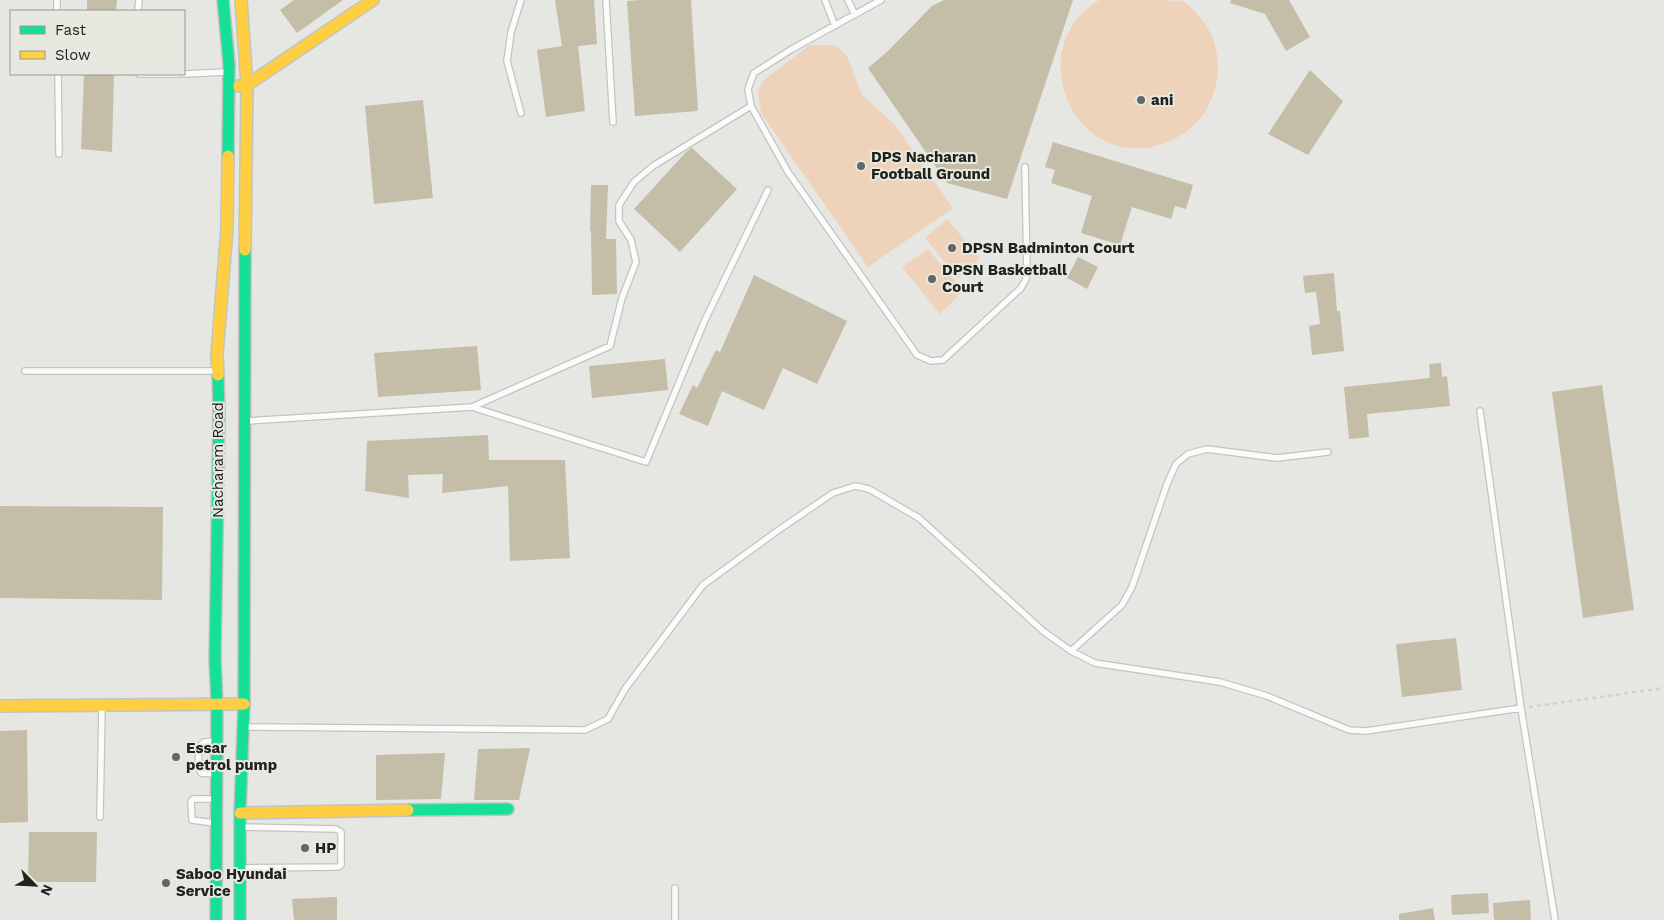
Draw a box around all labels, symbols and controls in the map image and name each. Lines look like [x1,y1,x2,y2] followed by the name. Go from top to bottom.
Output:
[10,10,185,75] legend
[55,21,87,39] text: Fast
[55,46,91,64] text: Slow
[1151,91,1173,109] place label: ani
[1135,94,1147,106] marker: ani
[871,148,990,183] place label: DPS Nacharan Football Ground
[855,160,867,172] marker: DPS Nacharan Football Ground
[962,239,1135,257] place label: DPSN Badminton Court
[946,242,958,254] marker: DPSN Badminton Court
[942,261,1067,296] place label: DPSN Basketball Court
[926,273,938,285] marker: DPSN Basketball Court
[209,402,227,518] street label: Nacharam Road
[186,739,277,774] place label: Essar petrol pump
[170,751,182,763] marker: Essar petrol pump
[315,839,336,857] place label: HP
[299,842,311,854] marker: HP
[10,860,60,910] north arrow
[176,865,287,900] place label: Saboo Hyundai Service
[160,877,172,889] marker: Saboo Hyundai Service
[37,882,56,898] text: N

